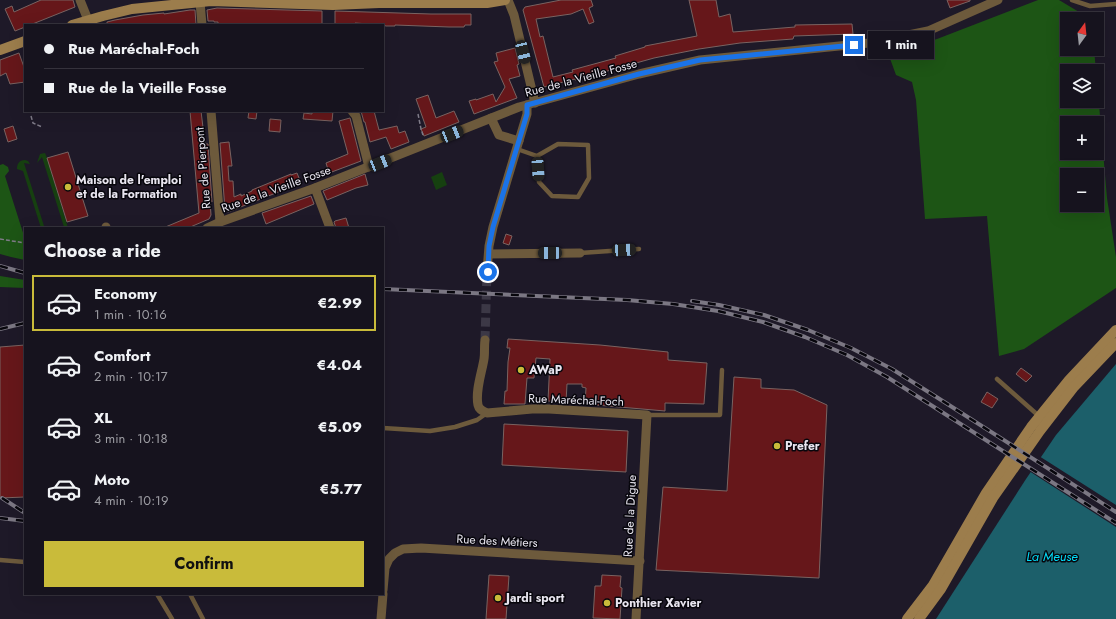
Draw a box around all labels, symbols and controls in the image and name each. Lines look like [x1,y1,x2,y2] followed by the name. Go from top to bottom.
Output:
[1060,12,1104,56] north arrow
[1060,12,1104,212] map controls
[868,31,934,59] callout: 1 min
[885,35,917,54] text: 1 min
[845,36,863,54] route end
[68,38,199,60] text: Rue Maréchal-Foch
[514,39,532,65] car
[523,54,639,102] street label: Rue de la Vieille Fosse
[1060,64,1104,108] button: layers
[68,77,226,99] text: Rue de la Vieille Fosse
[1060,116,1104,160] button: +
[439,124,465,144] car
[190,126,216,210] street label: Rue de Pierpont
[367,153,393,173] car
[531,157,545,181] car
[219,161,333,217] street label: Rue de la Vieille Fosse
[1060,168,1104,212] button: −
[76,171,181,203] place label: Maison de l'emploi et de la Formation
[63,182,73,192] marker: Maison de l'emploi et de la Formation
[44,238,161,264] text: Choose a ride
[612,243,636,257] car
[538,247,562,259] car
[479,263,497,281] route start
[94,283,157,305] text: Economy
[46,285,82,321] icon: car
[317,292,362,314] text: €2.99
[94,305,167,324] text: 1 min · 10:16
[94,345,151,367] text: Comfort
[46,347,82,383] icon: car
[316,354,362,376] text: €4.04
[528,361,563,379] place label: AWaP
[516,365,526,375] marker: AWaP
[94,367,168,386] text: 2 min · 10:17
[528,389,624,411] street label: Rue Maréchal-Foch
[94,407,112,429] text: XL
[46,409,82,445] icon: car
[318,416,362,438] text: €5.09
[94,429,168,448] text: 3 min · 10:18
[785,437,820,455] place label: Prefer
[772,441,782,451] marker: Prefer
[94,469,130,491] text: Moto
[46,471,82,507] icon: car
[619,475,641,557] street label: Rue de la Digue
[320,478,362,500] text: €5.77
[94,491,168,510] text: 4 min · 10:19
[456,530,538,552] street label: Rue des Métiers
[44,541,364,587] button: Confirm
[1026,547,1078,566] water label: La Meuse
[504,589,565,607] place label: Jardi sport
[493,593,503,603] marker: Jardi sport
[615,594,702,612] place label: Ponthier Xavier
[602,598,612,608] marker: Ponthier Xavier

